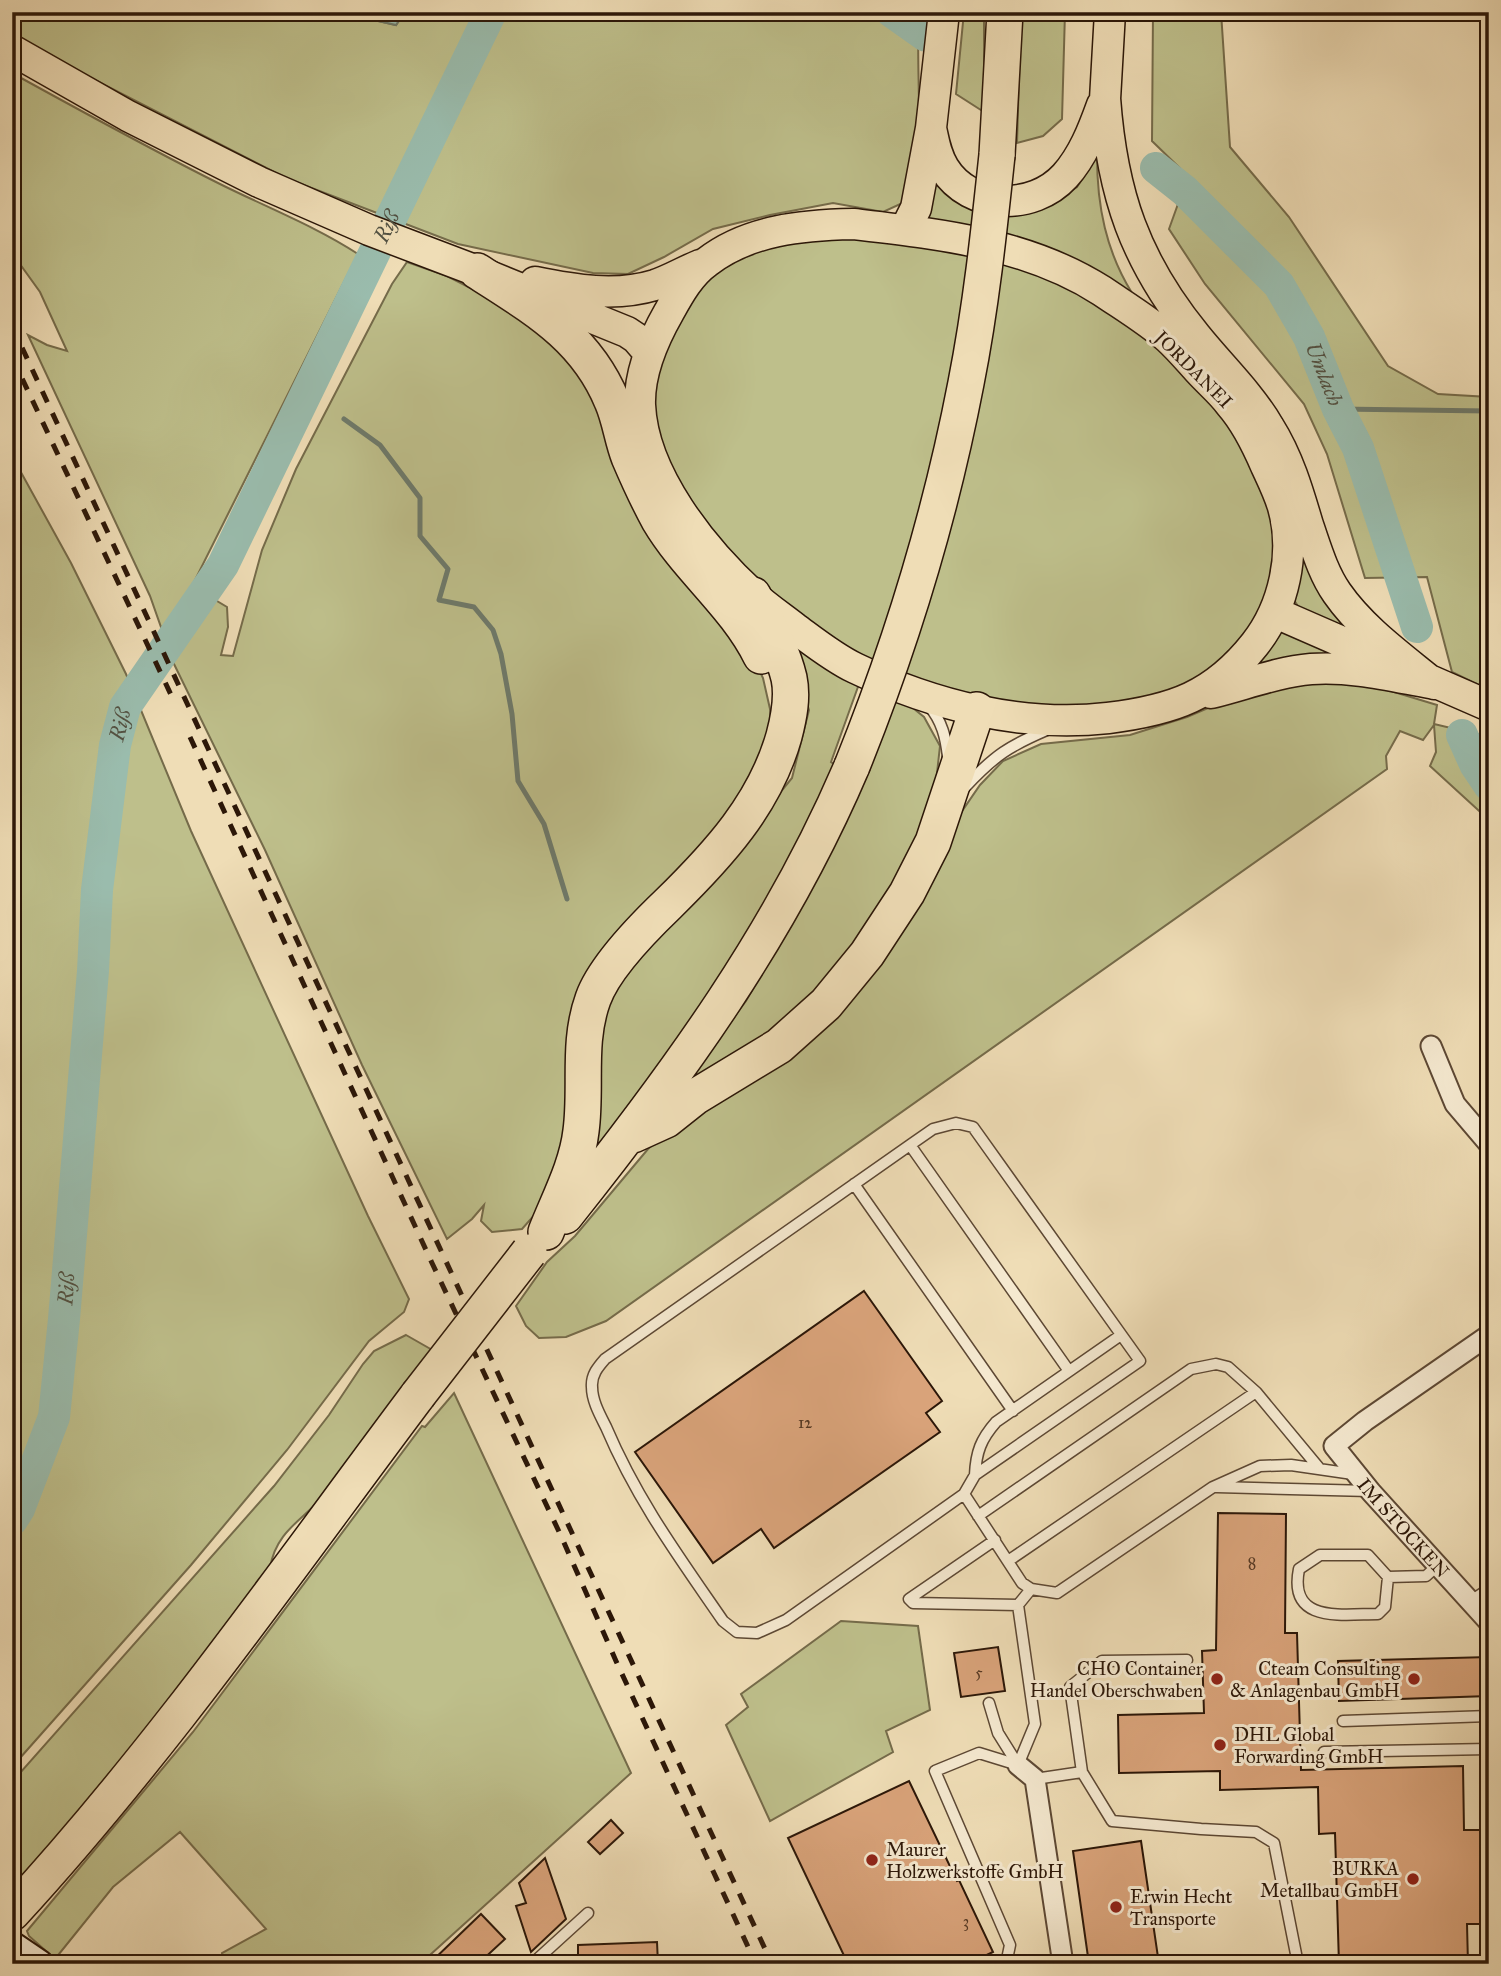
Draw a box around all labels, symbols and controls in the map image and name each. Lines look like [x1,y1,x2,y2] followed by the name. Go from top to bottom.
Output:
[368,205,407,248] water label: Riß
[1148,324,1237,414] street label: JORDANEI
[1299,338,1348,410] water label: Umlach
[103,704,138,745] water label: Riß
[52,1270,81,1307] water label: Riß
[798,1413,812,1432] house number: 12
[1352,1473,1454,1583] street label: IM STOCKEN
[1248,1554,1256,1573] house number: 8
[1030,1657,1204,1702] place label: CHO Container Handel Oberschwaben
[1230,1657,1400,1703] place label: Cteam Consulting & Anlagenbau GmbH
[975,1663,983,1682] house number: 5
[1209,1671,1225,1687] marker: CHO Container Handel Oberschwaben
[1406,1671,1422,1687] marker: Cteam Consulting & Anlagenbau GmbH
[1234,1723,1383,1769] place label: DHL Global Forwarding GmbH
[1212,1737,1228,1753] marker: DHL Global Forwarding GmbH
[886,1838,1064,1883] place label: Maurer Holzwerkstoffe GmbH
[864,1852,880,1868] marker: Maurer Holzwerkstoffe GmbH
[1260,1857,1399,1902] place label: BURKA Metallbau GmbH
[1405,1871,1421,1887] marker: BURKA Metallbau GmbH
[1130,1885,1233,1930] place label: Erwin Hecht Transporte
[1108,1899,1124,1915] marker: Erwin Hecht Transporte
[963,1912,969,1931] house number: 3

